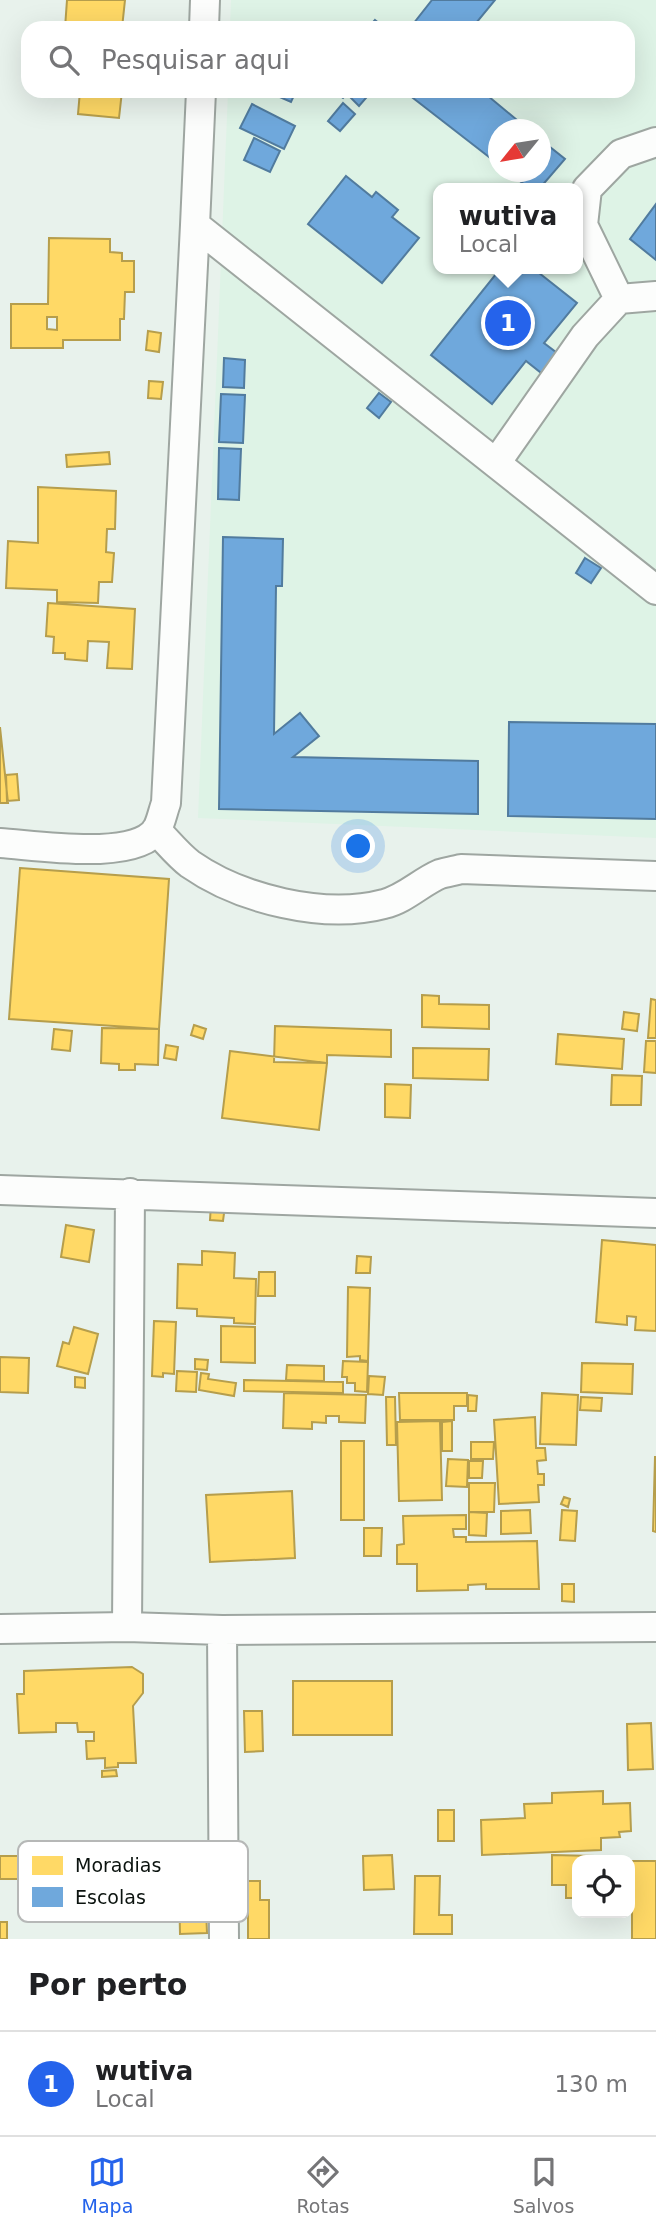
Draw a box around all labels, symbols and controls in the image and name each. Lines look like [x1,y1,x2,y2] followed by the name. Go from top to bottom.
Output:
[21,21,635,98] search box
[45,41,83,79] icon: search
[101,45,290,75] text: Pesquisar aqui
[488,119,551,182] north arrow
[433,183,583,274] popup
[459,201,557,231] text: wutiva
[459,231,518,257] text: Local
[485,297,531,349] pin: 1
[341,829,375,863] your location
[18,1841,248,1922] legend
[75,1854,161,1876] text: Moradias
[572,1855,635,1918] map controls
[572,1855,635,1918] button: locate
[75,1886,146,1908] text: Escolas
[28,1967,187,2002] text: Por perto
[95,2056,193,2086] text: wutiva
[43,2071,59,2097] text: 1
[554,2071,628,2097] text: 130 m
[95,2086,155,2112] text: Local
[82,2153,133,2217] tab: Mapa
[297,2153,349,2217] tab: Rotas
[513,2153,574,2217] tab: Salvos

